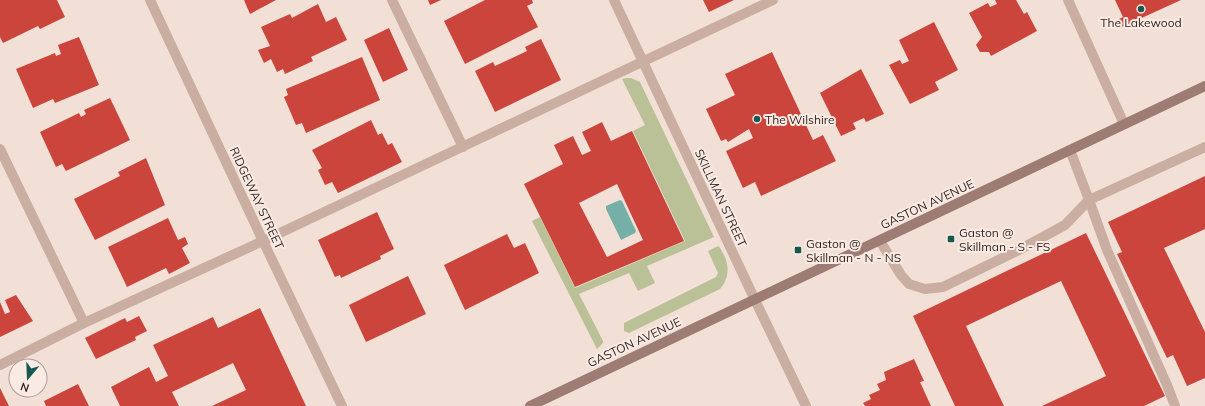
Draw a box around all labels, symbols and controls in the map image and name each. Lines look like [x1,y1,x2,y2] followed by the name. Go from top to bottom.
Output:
[1136,4,1146,14] marker: The Lakewood
[1100,15,1182,30] place label: The Lakewood
[765,112,835,127] place label: The Wilshire
[752,114,762,124] marker: The Wilshire
[227,144,288,252] street label: RIDGEWAY STREET
[692,147,751,250] street label: SKILLMAN STREET
[878,176,976,232] street label: GASTON AVENUE
[959,225,1050,254] place label: Gaston @ Skillman - S - FS
[946,234,956,244] marker: Gaston @ Skillman - S - FS
[806,236,901,265] place label: Gaston @ Skillman - N - NS
[793,245,803,255] marker: Gaston @ Skillman - N - NS
[585,314,683,370] street label: GASTON AVENUE
[8,358,48,398] north arrow
[19,379,31,395] text: N

